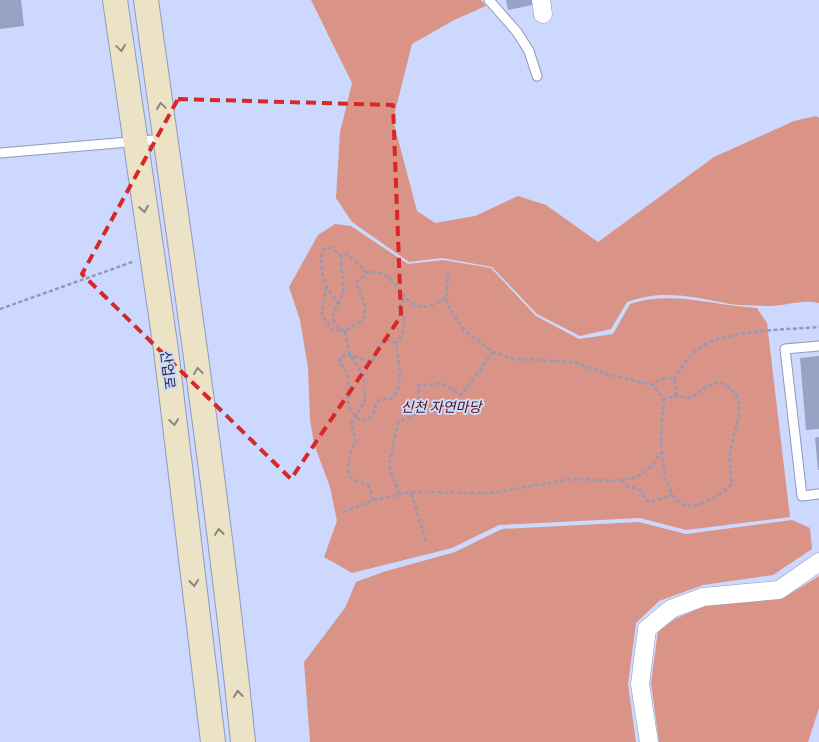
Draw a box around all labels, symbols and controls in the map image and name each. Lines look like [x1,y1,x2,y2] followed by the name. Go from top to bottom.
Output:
[115,45,126,53] one-way arrow
[156,102,167,110] one-way arrow
[138,206,149,214] one-way arrow
[156,350,180,391] street label: 산업로
[193,367,204,375] one-way arrow
[401,397,483,417] park label: 신천 자연마당
[168,418,179,426] one-way arrow
[214,528,225,536] one-way arrow
[188,580,199,588] one-way arrow
[233,689,244,697] one-way arrow

